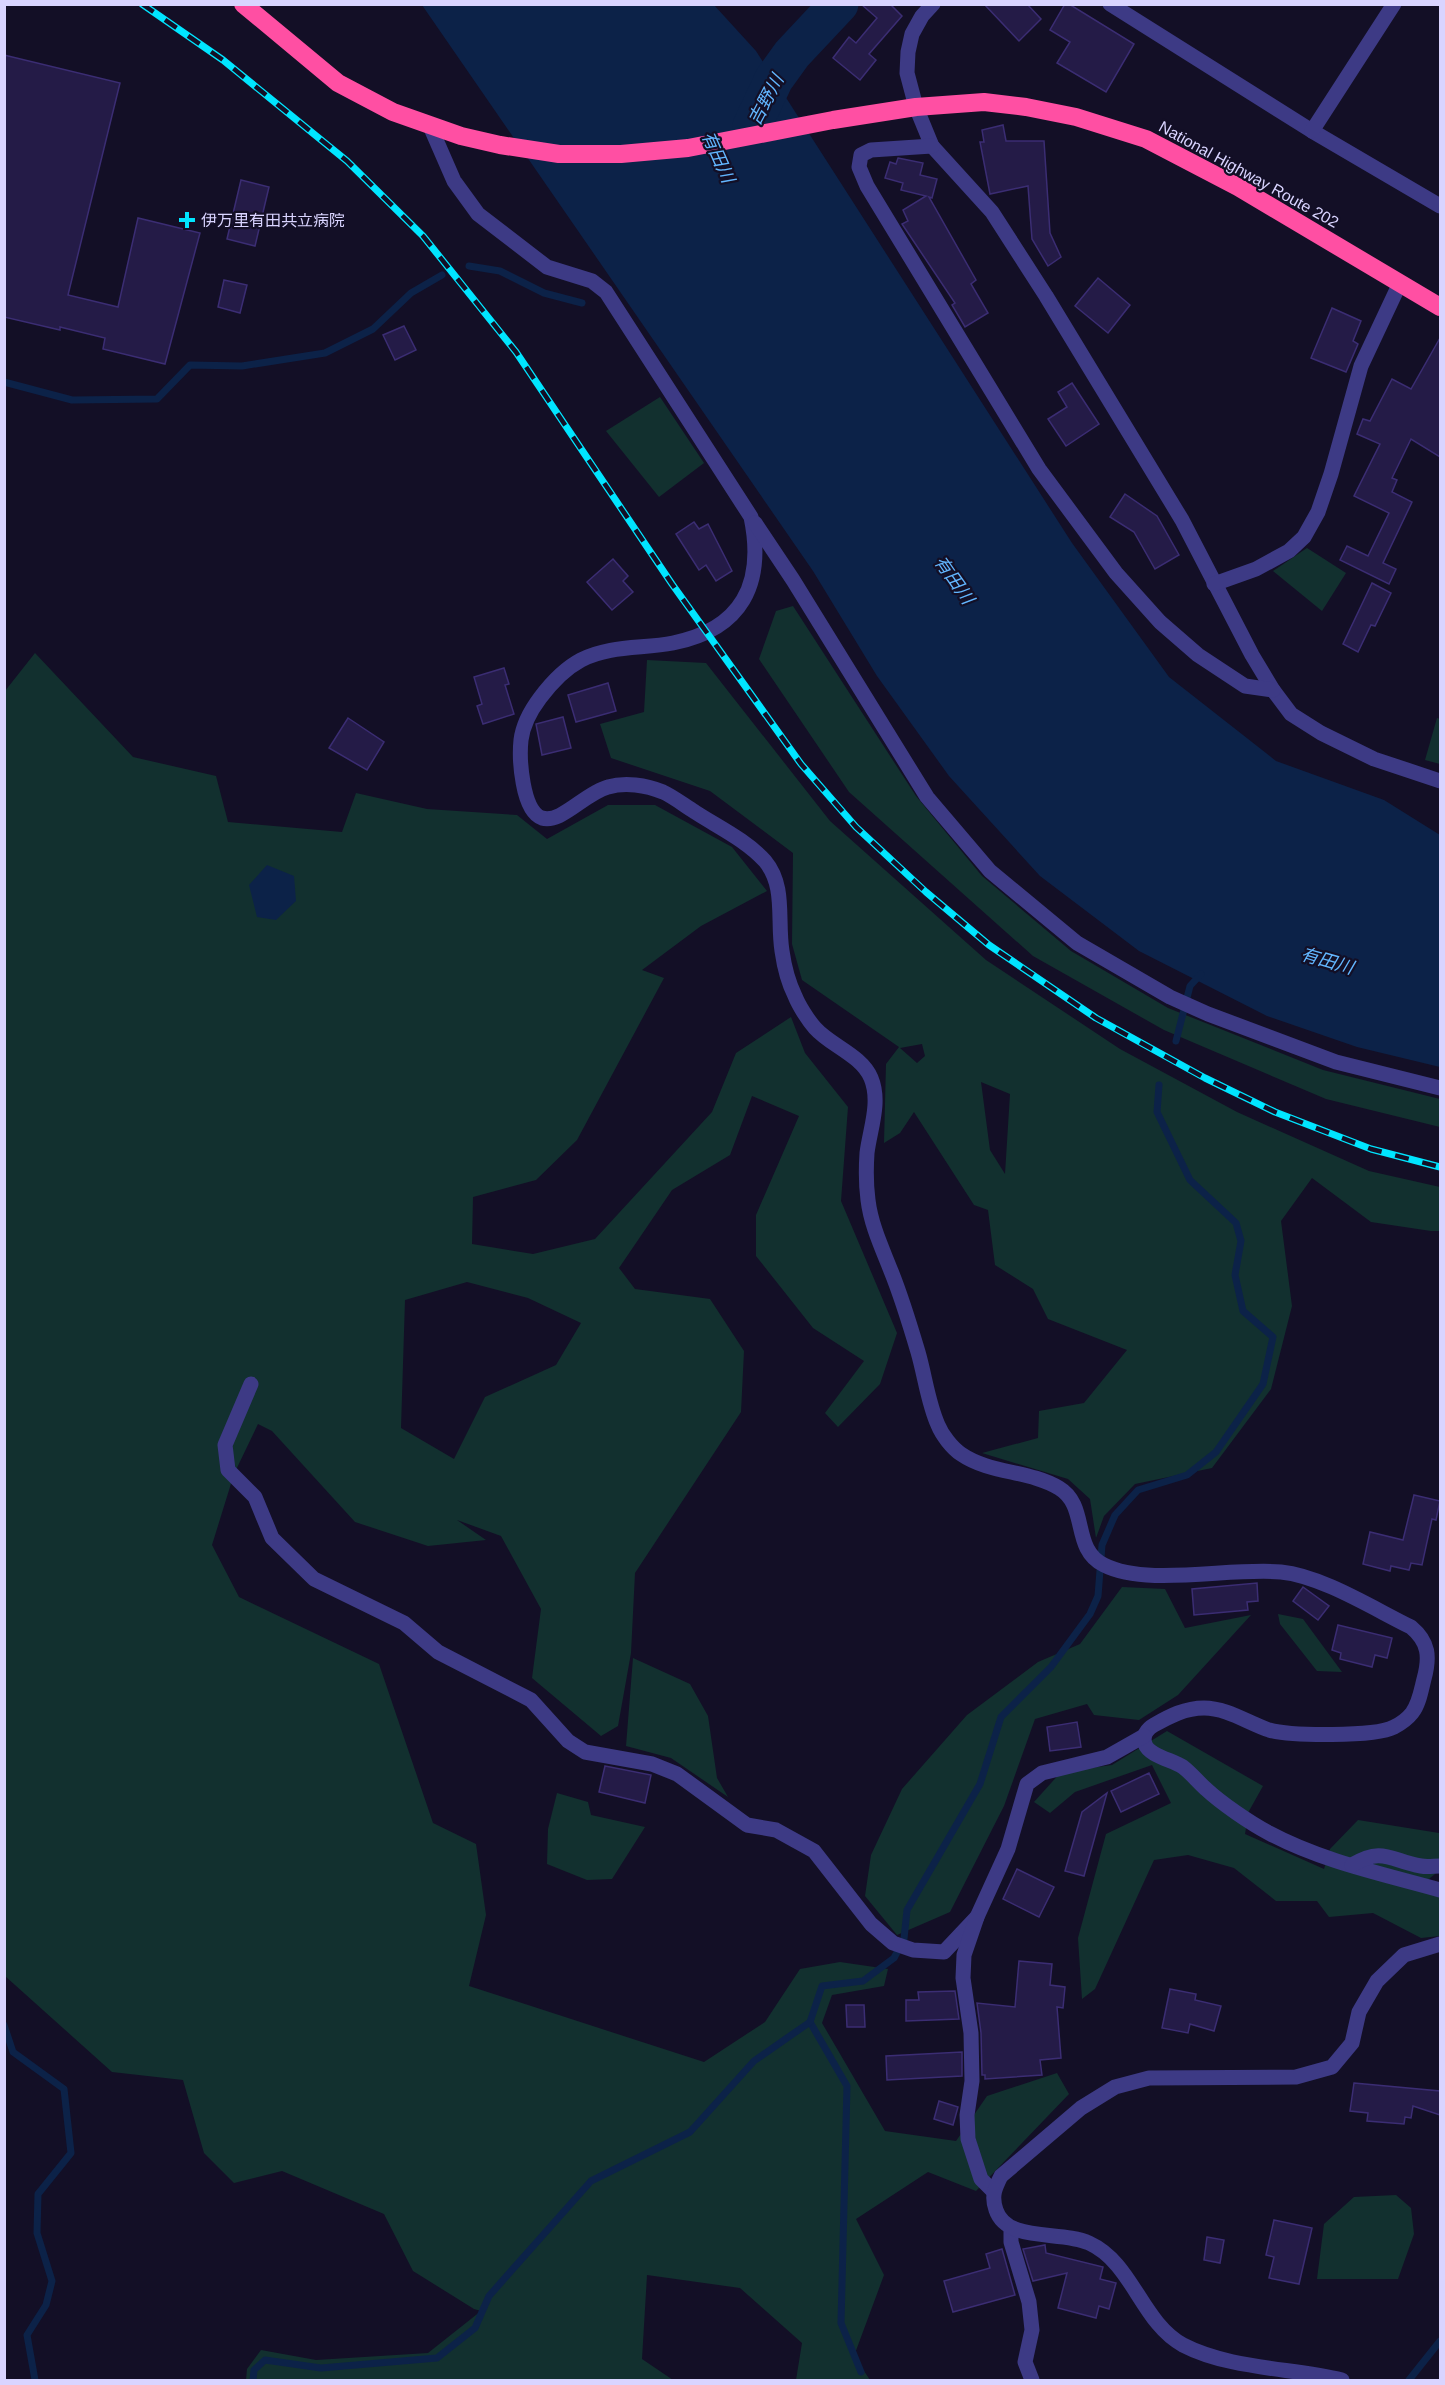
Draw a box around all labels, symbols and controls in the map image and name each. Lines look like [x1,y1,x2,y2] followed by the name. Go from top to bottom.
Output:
[744,70,788,129] water label: 吉野川
[1156,118,1342,231] street label: National Highway Route 202
[698,128,739,188] water label: 有田川
[178,211,196,229] marker: 伊万里有田共立病院
[201,212,345,229] place label: 伊万里有田共立病院
[930,552,979,609] water label: 有田川
[1298,944,1358,979] water label: 有田川

